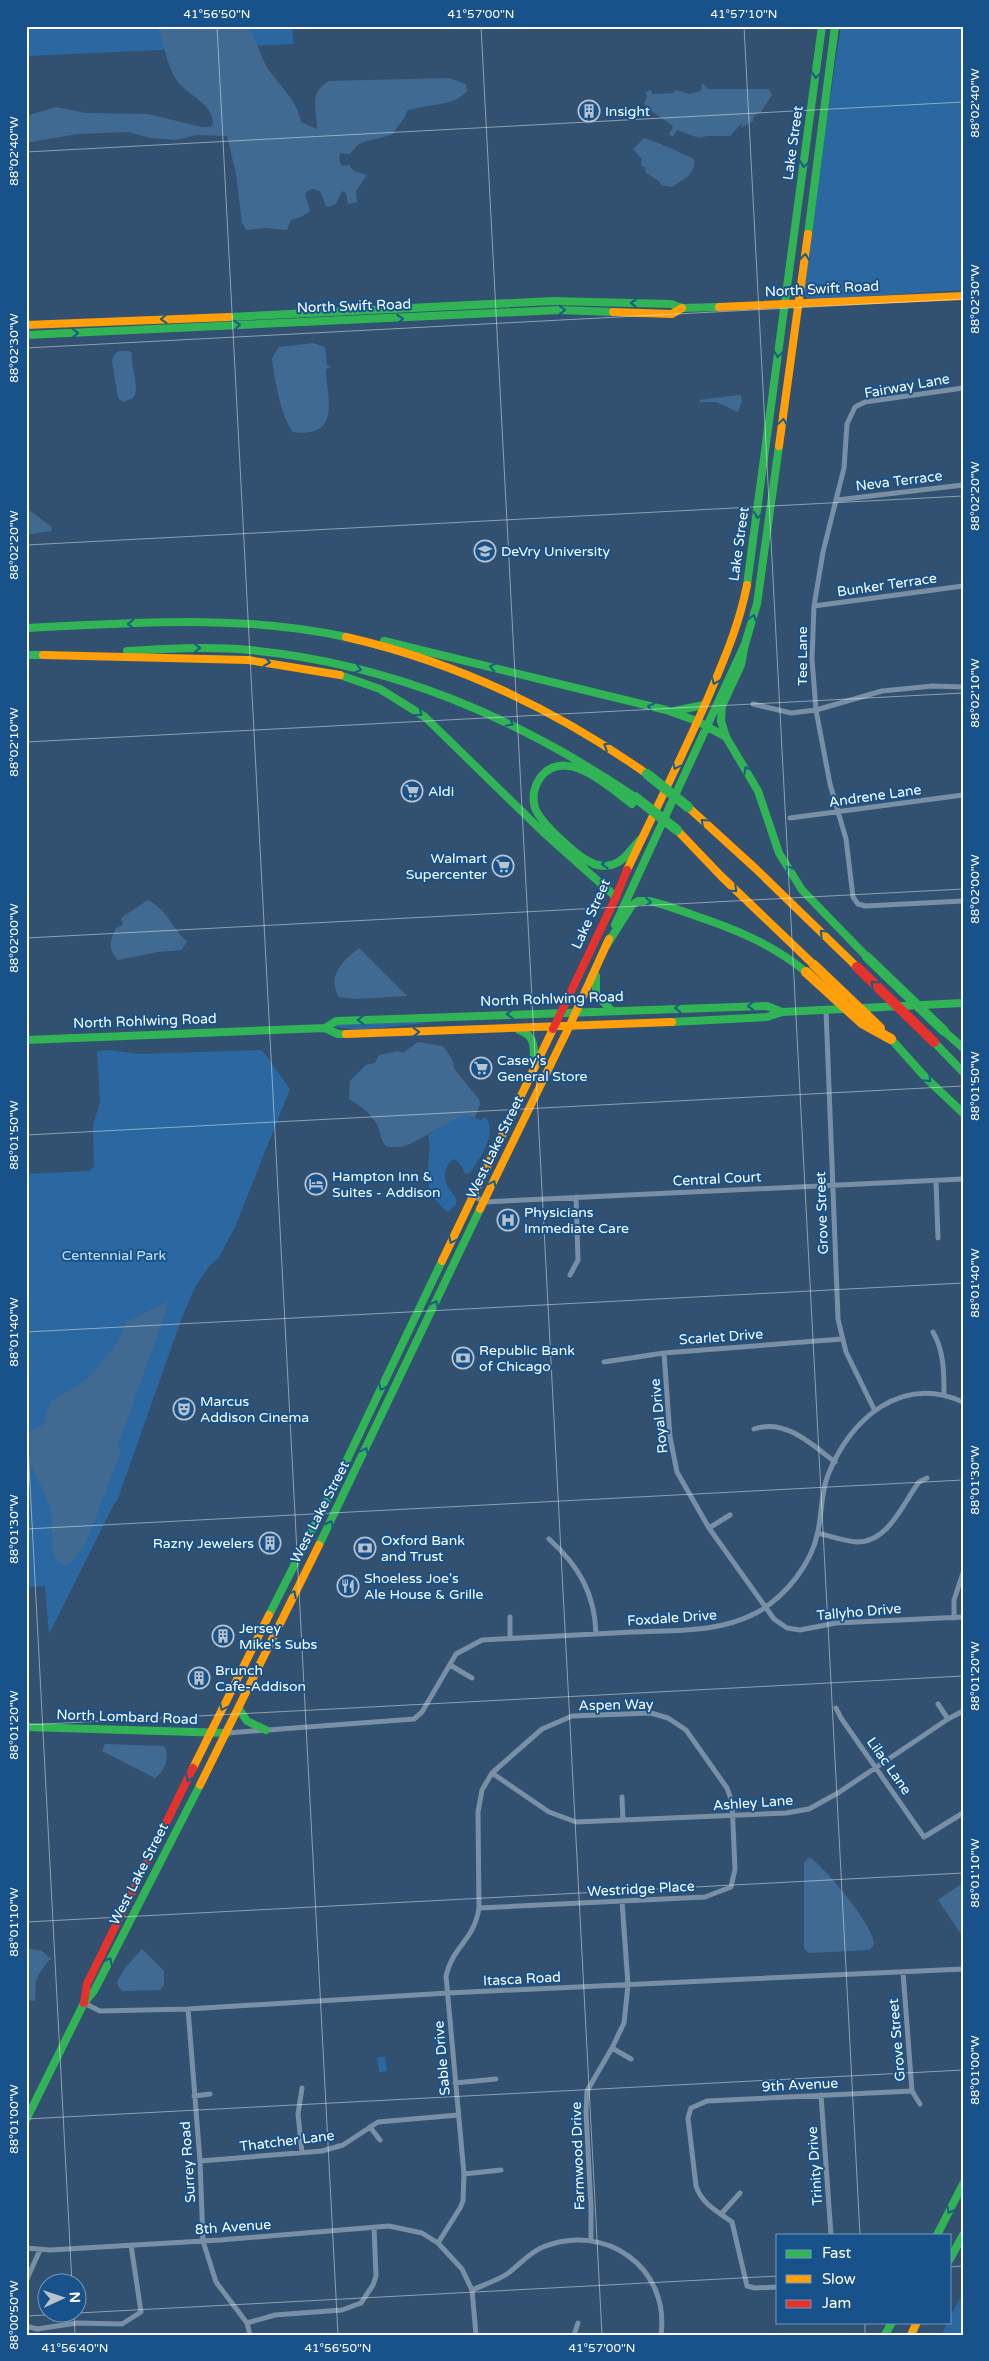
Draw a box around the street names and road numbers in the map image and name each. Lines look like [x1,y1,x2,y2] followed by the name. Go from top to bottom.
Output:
[779,104,807,181] street label: Lake Street
[764,278,880,300] street label: North Swift Road
[296,296,412,316] street label: North Swift Road
[863,370,951,402] street label: Fairway Lane
[855,467,943,495] street label: Neva Terrace
[725,505,753,582] street label: Lake Street
[836,570,938,600] street label: Bunker Terrace
[794,626,811,686] street label: Tee Lane
[828,781,922,811] street label: Andrene Lane
[568,876,614,952] street label: Lake Street
[480,988,624,1010] street label: North Rohlwing Road
[73,1010,217,1032] street label: North Rohlwing Road
[463,1092,527,1201] street label: West Lake Street
[672,1168,762,1190] street label: Central Court
[812,1171,832,1255] street label: Grove Street
[678,1326,764,1348] street label: Scarlet Drive
[647,1378,671,1454] street label: Royal Drive
[287,1458,353,1566] street label: West Lake Street
[816,1600,902,1624] street label: Tallyho Drive
[627,1606,718,1630] street label: Foxdale Drive
[578,1696,654,1714] street label: Aspen Way
[56,1706,198,1728] street label: North Lombard Road
[863,1734,915,1798] street label: Lilac Lane
[712,1792,794,1814] street label: Ashley Lane
[106,1820,172,1928] street label: West Lake Street
[587,1878,695,1900] street label: Westridge Place
[483,1968,561,1990] street label: Itasca Road
[885,1997,909,2082] street label: Grove Street
[430,2020,454,2096] street label: Sable Drive
[761,2075,839,2095] street label: 9th Avenue
[568,2101,588,2210] street label: Farmwood Drive
[177,2121,199,2203] street label: Surrey Road
[804,2126,826,2206] street label: Trinity Drive
[239,2127,335,2155] street label: Thatcher Lane
[194,2216,272,2238] street label: 8th Avenue

